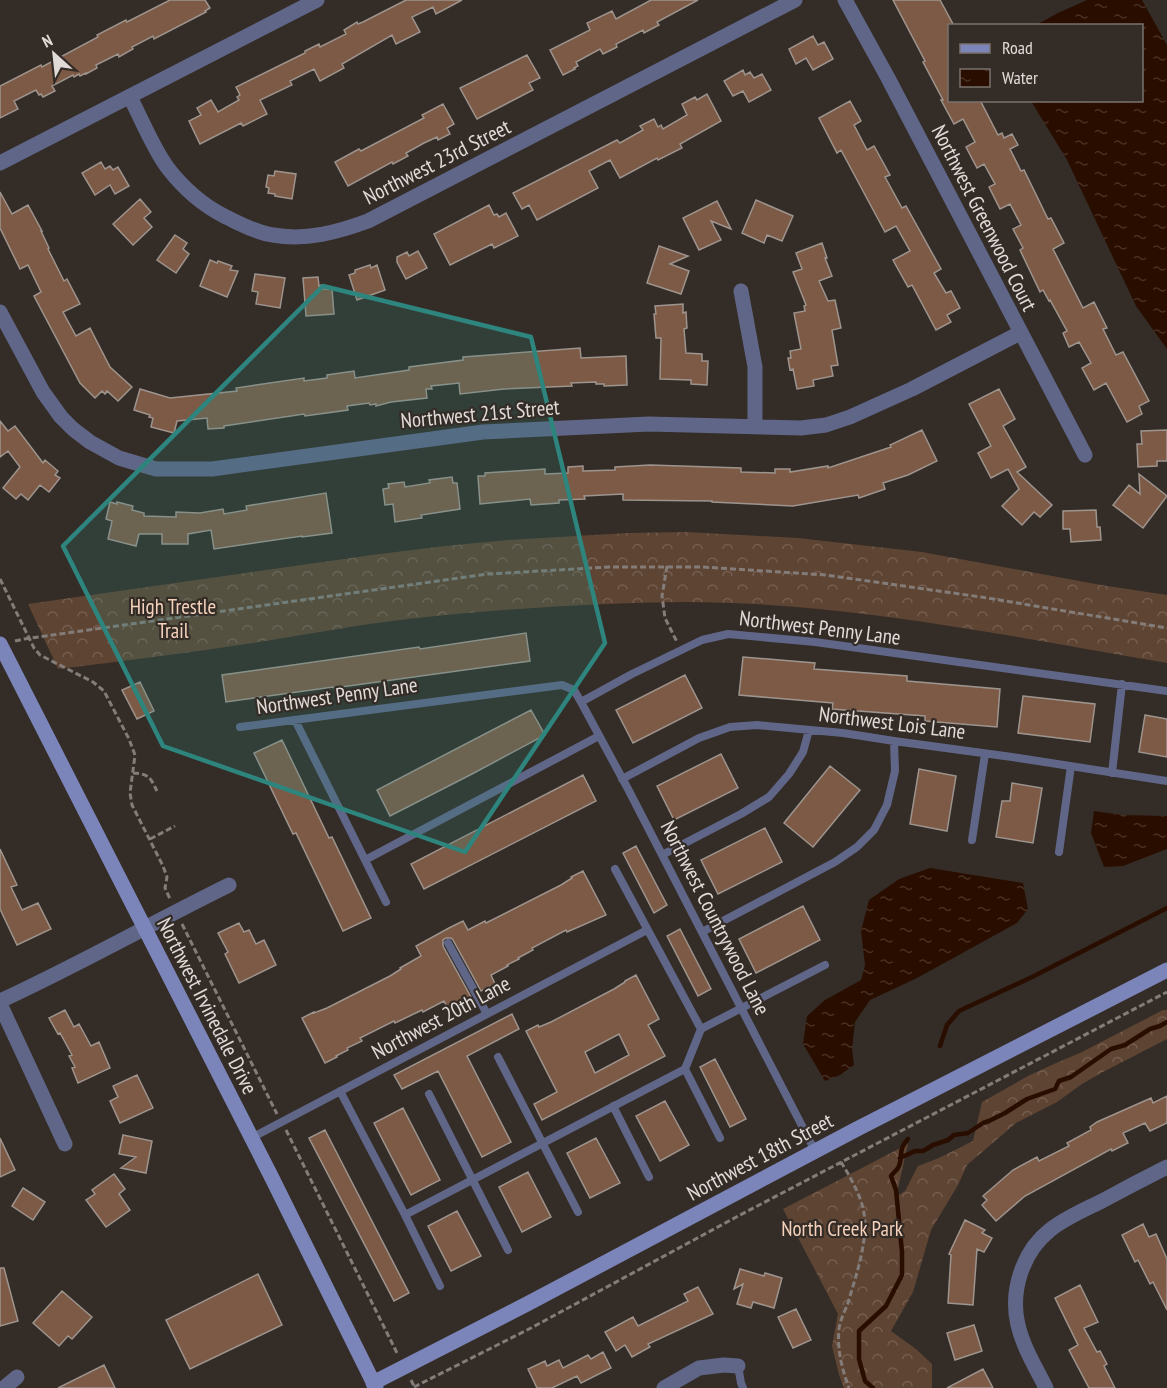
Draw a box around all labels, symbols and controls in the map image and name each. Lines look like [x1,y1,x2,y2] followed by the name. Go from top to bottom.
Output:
[24,24,84,84] north arrow
[948,24,1143,102] legend
[39,30,56,52] text: N
[1002,36,1033,59] text: Road
[1002,66,1038,89] text: Water
[359,113,515,210] street label: Northwest 23rd Street
[926,120,1043,316] street label: Northwest Greenwood Court
[399,393,561,434] street label: Northwest 21st Street
[130,593,216,644] park label: High Trestle Trail
[738,604,902,651] street label: Northwest Penny Lane
[255,671,419,720] street label: Northwest Penny Lane
[817,700,967,745] street label: Northwest Lois Lane
[655,816,776,1019] street label: Northwest Countrywood Lane
[151,913,264,1099] street label: Northwest Irvinedale Drive
[367,970,515,1065] street label: Northwest 20th Lane
[682,1107,838,1206] street label: Northwest 18th Street
[781,1215,903,1242] park label: North Creek Park

